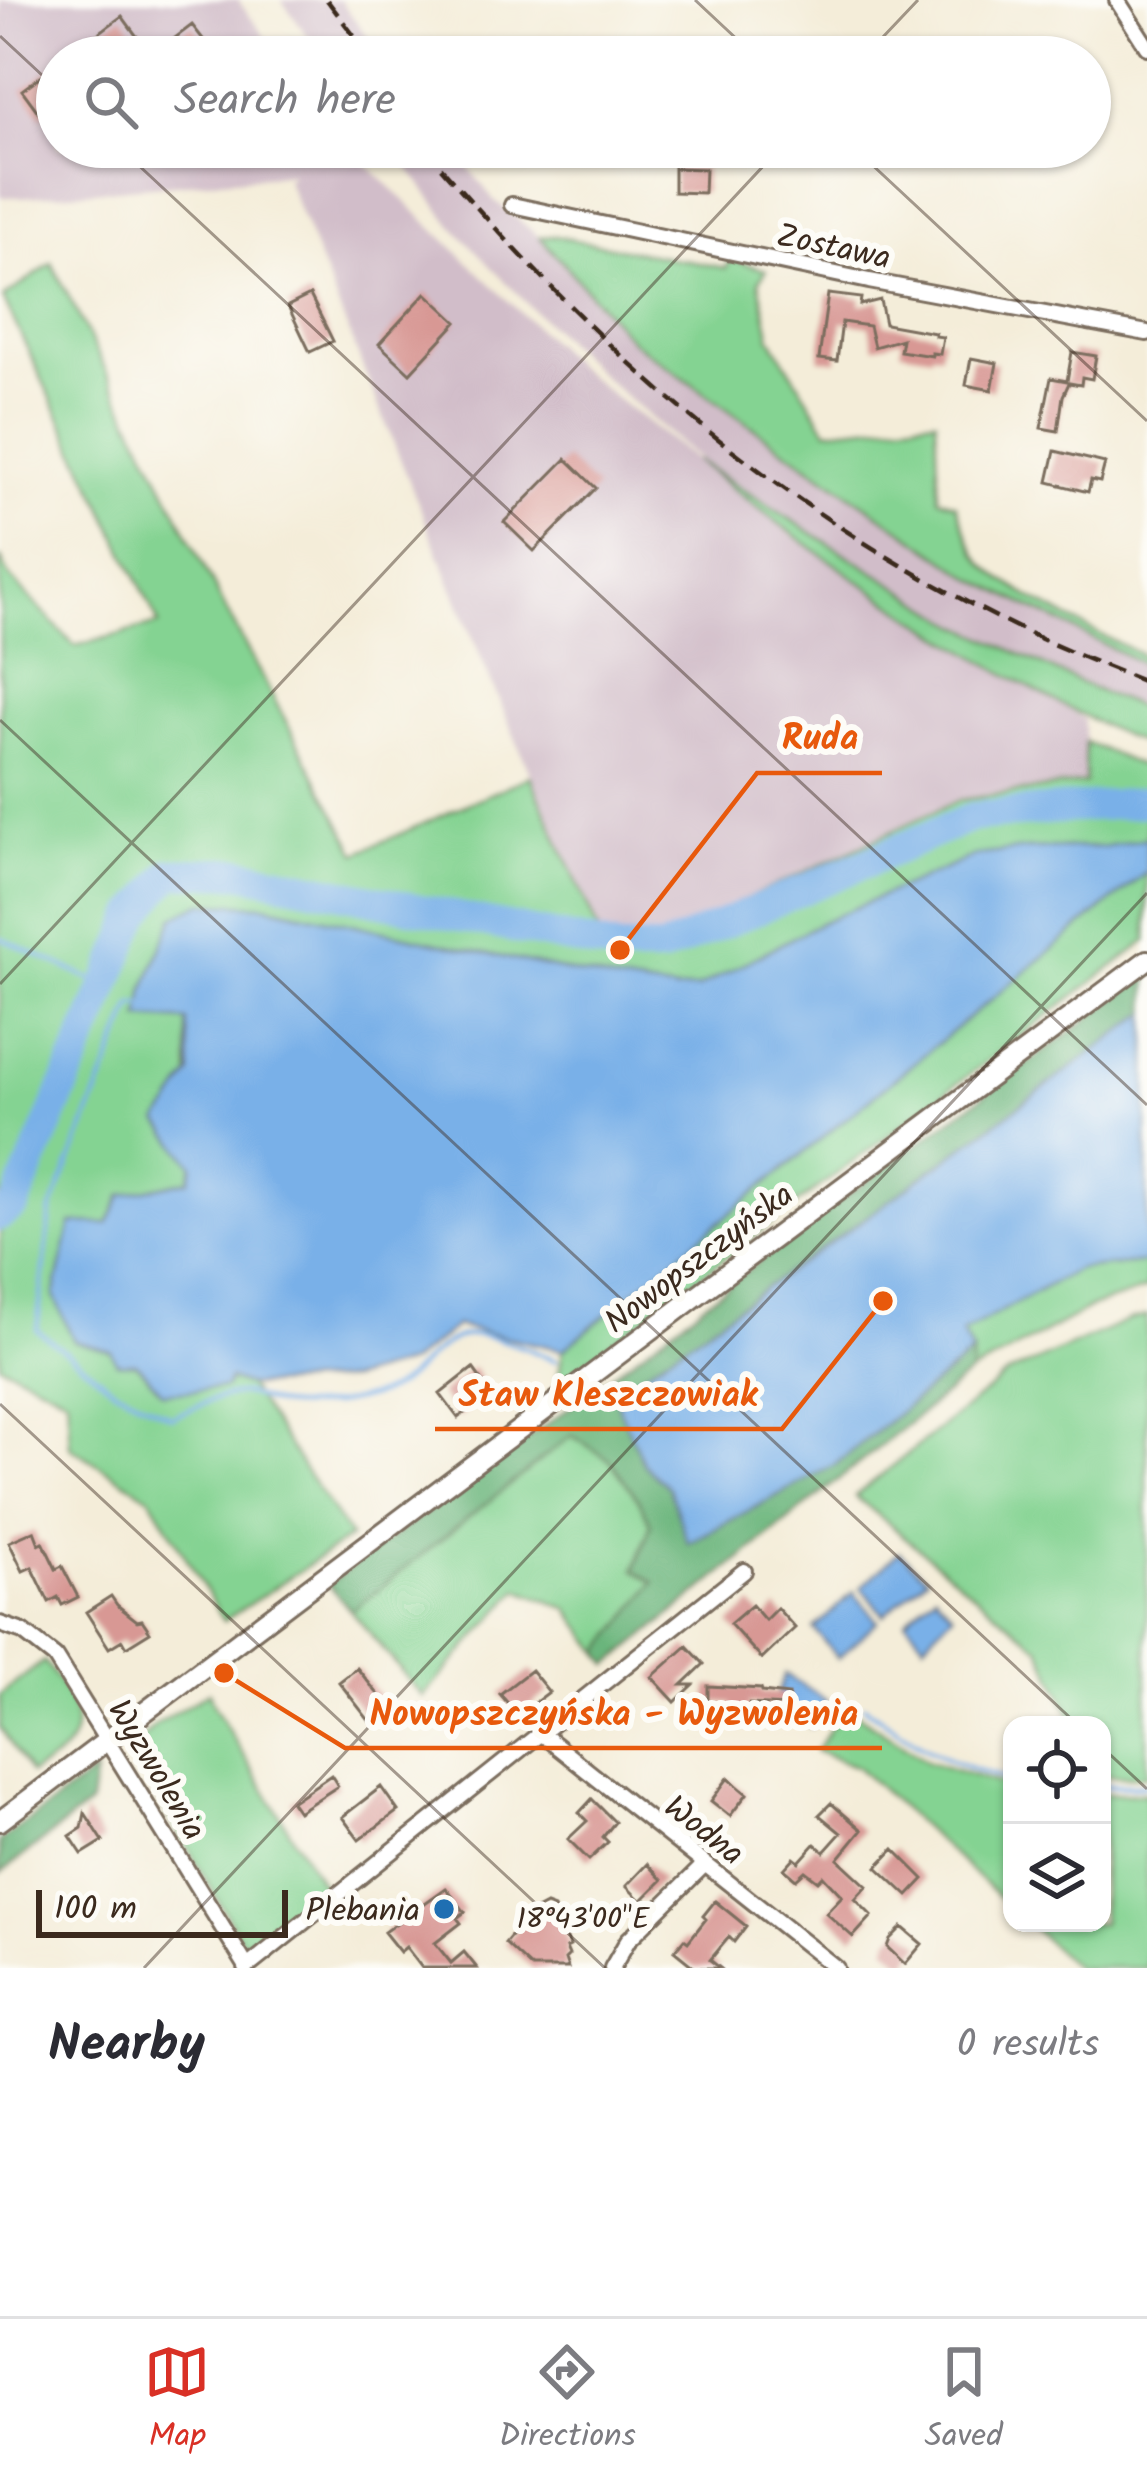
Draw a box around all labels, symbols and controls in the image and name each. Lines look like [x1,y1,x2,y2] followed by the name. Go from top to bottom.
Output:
[36,36,1111,168] search box
[174,66,396,138] text: Search here
[78,69,144,135] icon: search
[771,211,895,286] street label: Zostawa
[757,701,882,773] callout: Ruda
[782,711,858,768] text: Ruda
[594,1171,806,1349] street label: Nowopszczyńska
[435,1357,782,1429] callout: Staw Kleszczowiak
[458,1368,759,1425] text: Staw Kleszczowiak
[345,1676,882,1748] callout: Nowopszczyńska - Wyzwolenia
[370,1687,858,1744] text: Nowopszczyńska - Wyzwolenia
[92,1690,218,1852] street label: Wyzwolenia
[1003,1716,1111,1932] map controls
[1003,1716,1111,1824] button: locate
[651,1783,755,1880] street label: Wodna
[1003,1824,1111,1932] button: layers
[36,1884,288,1937] scale bar
[54,1884,137,1937] text: 100 m
[305,1886,420,1939] place label: Plebania
[431,1896,457,1922] marker: Plebania
[516,1896,651,1944] text: 18°43'00"E
[48,2006,205,2087] text: Nearby
[957,2015,1099,2077] text: 0 results
[144,2339,210,2464] tab: Map
[499,2339,636,2464] tab: Directions
[924,2339,1003,2464] tab: Saved

